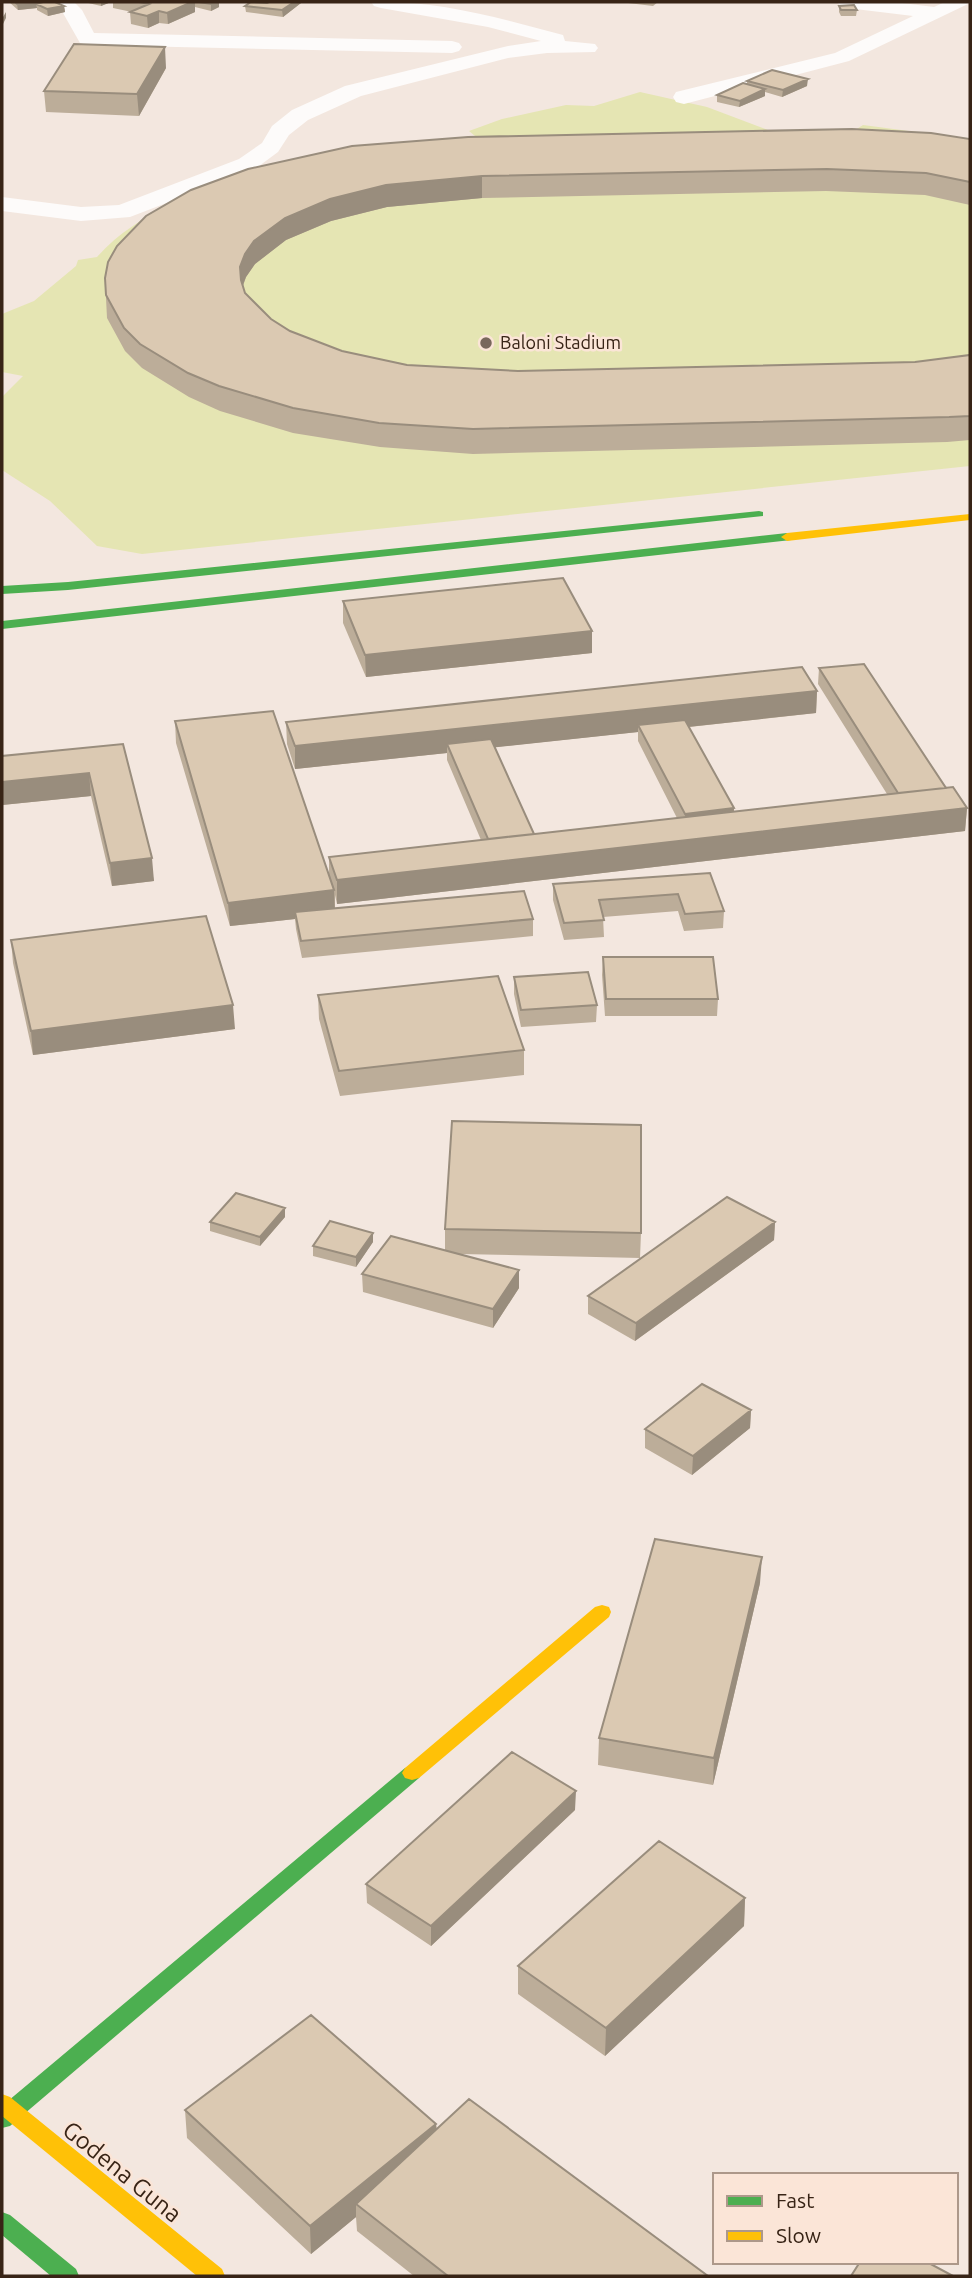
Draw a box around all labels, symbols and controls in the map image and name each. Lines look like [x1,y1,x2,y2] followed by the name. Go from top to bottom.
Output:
[500,332,621,352] place label: Baloni Stadium
[478,335,494,351] marker: Baloni Stadium
[58,2116,187,2228] street label: Godena Guna
[713,2173,958,2264] legend
[776,2188,814,2212] text: Fast
[776,2223,821,2247] text: Slow

